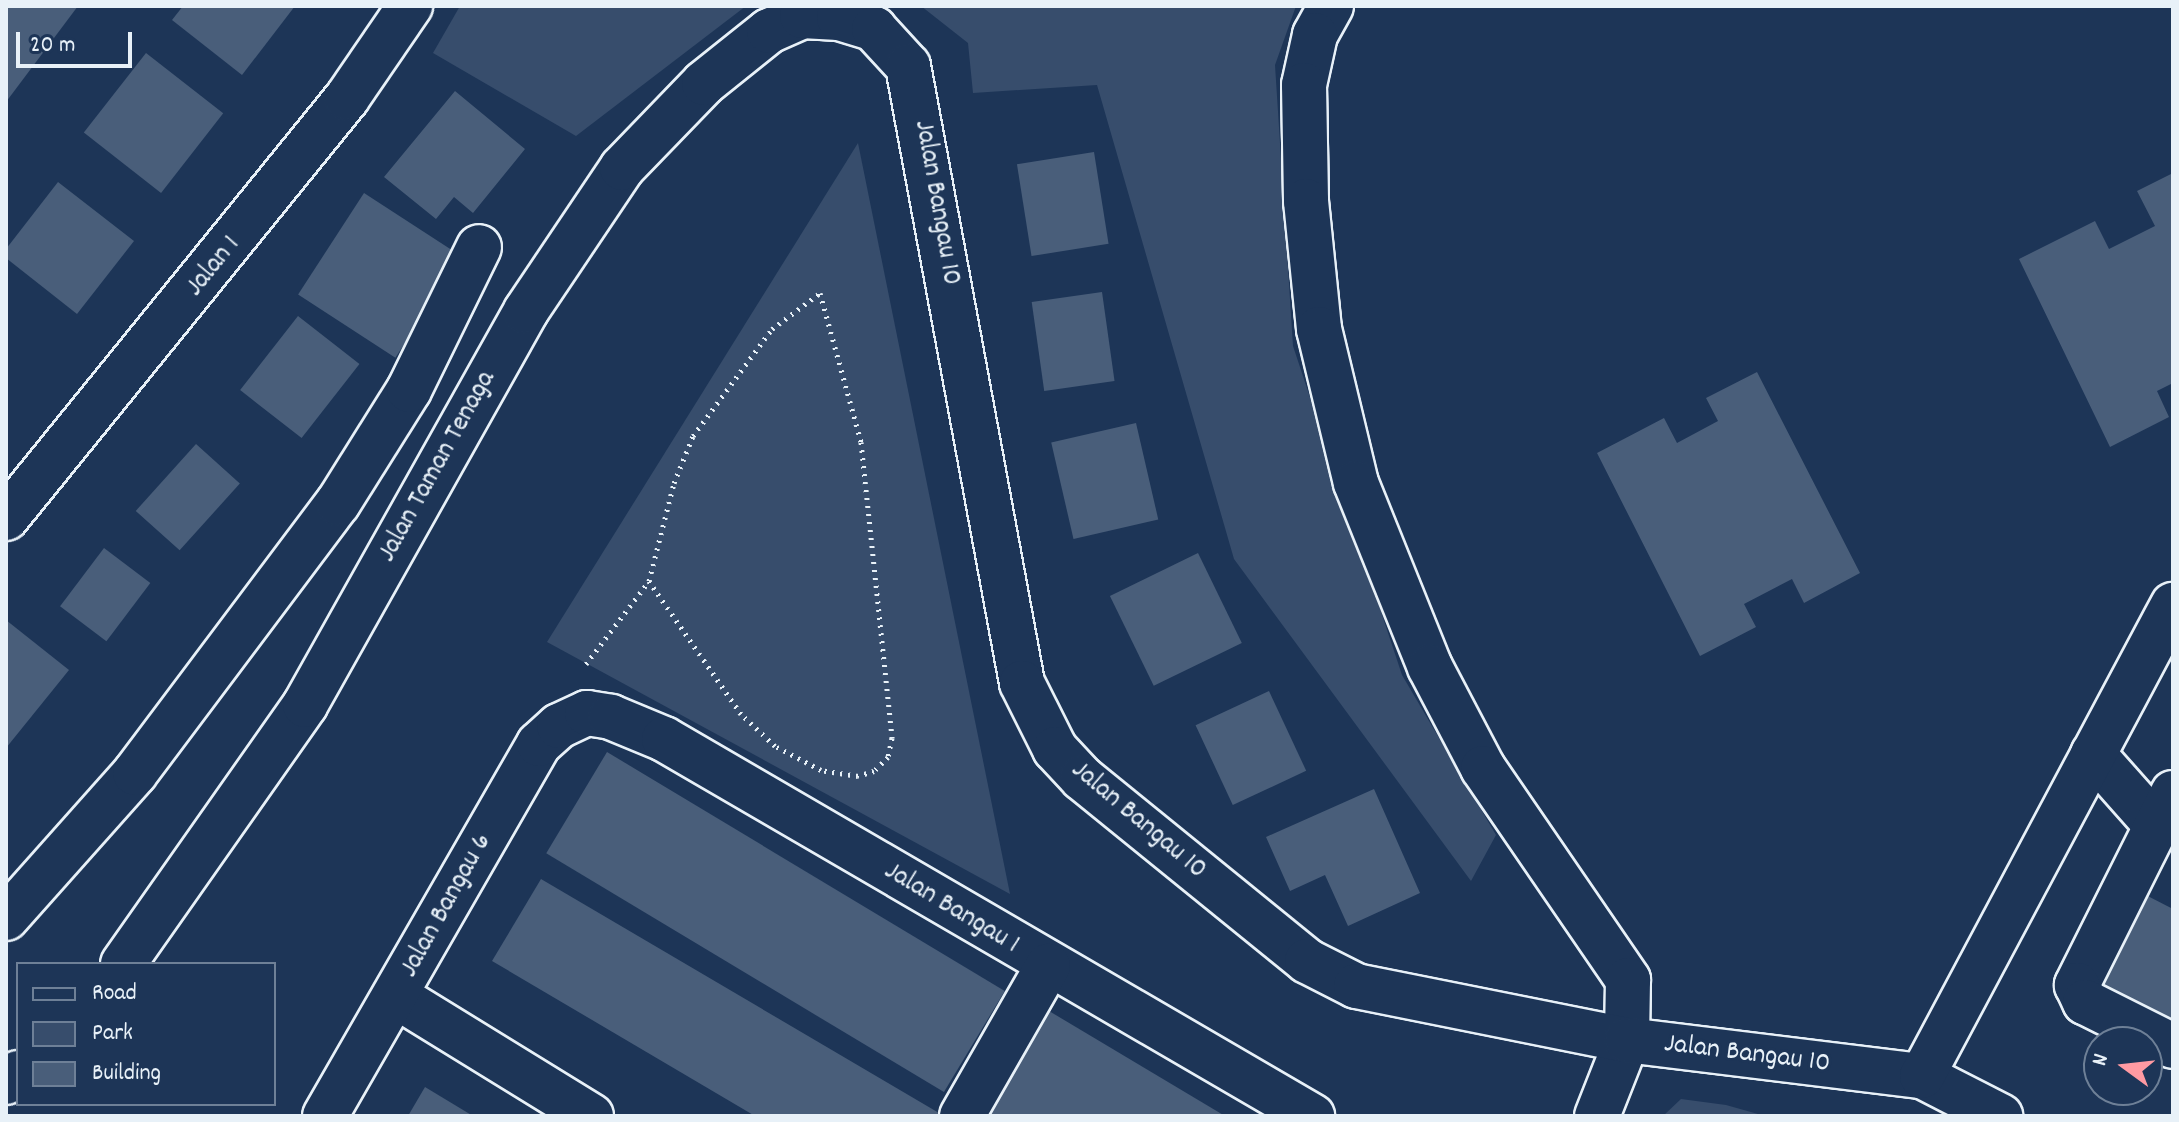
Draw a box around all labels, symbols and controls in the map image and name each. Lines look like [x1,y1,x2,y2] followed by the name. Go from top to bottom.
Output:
[20,16,136,66] scale bar
[30,29,76,63] text: 20 m
[905,118,967,288] street label: Jalan Bangau 10
[179,230,249,304] street label: Jalan 1
[372,365,504,569] street label: Jalan Taman Tenaga
[1063,754,1213,888] street label: Jalan Bangau 10
[394,828,500,984] street label: Jalan Bangau 6
[877,856,1025,962] street label: Jalan Bangau 1
[16,962,276,1106] legend
[92,977,137,1011] text: Road
[92,1017,133,1051] text: Park
[2083,1026,2163,1106] north arrow
[1662,1028,1832,1082] street label: Jalan Bangau 10
[2085,1051,2118,1069] text: N
[92,1057,161,1091] text: Building

